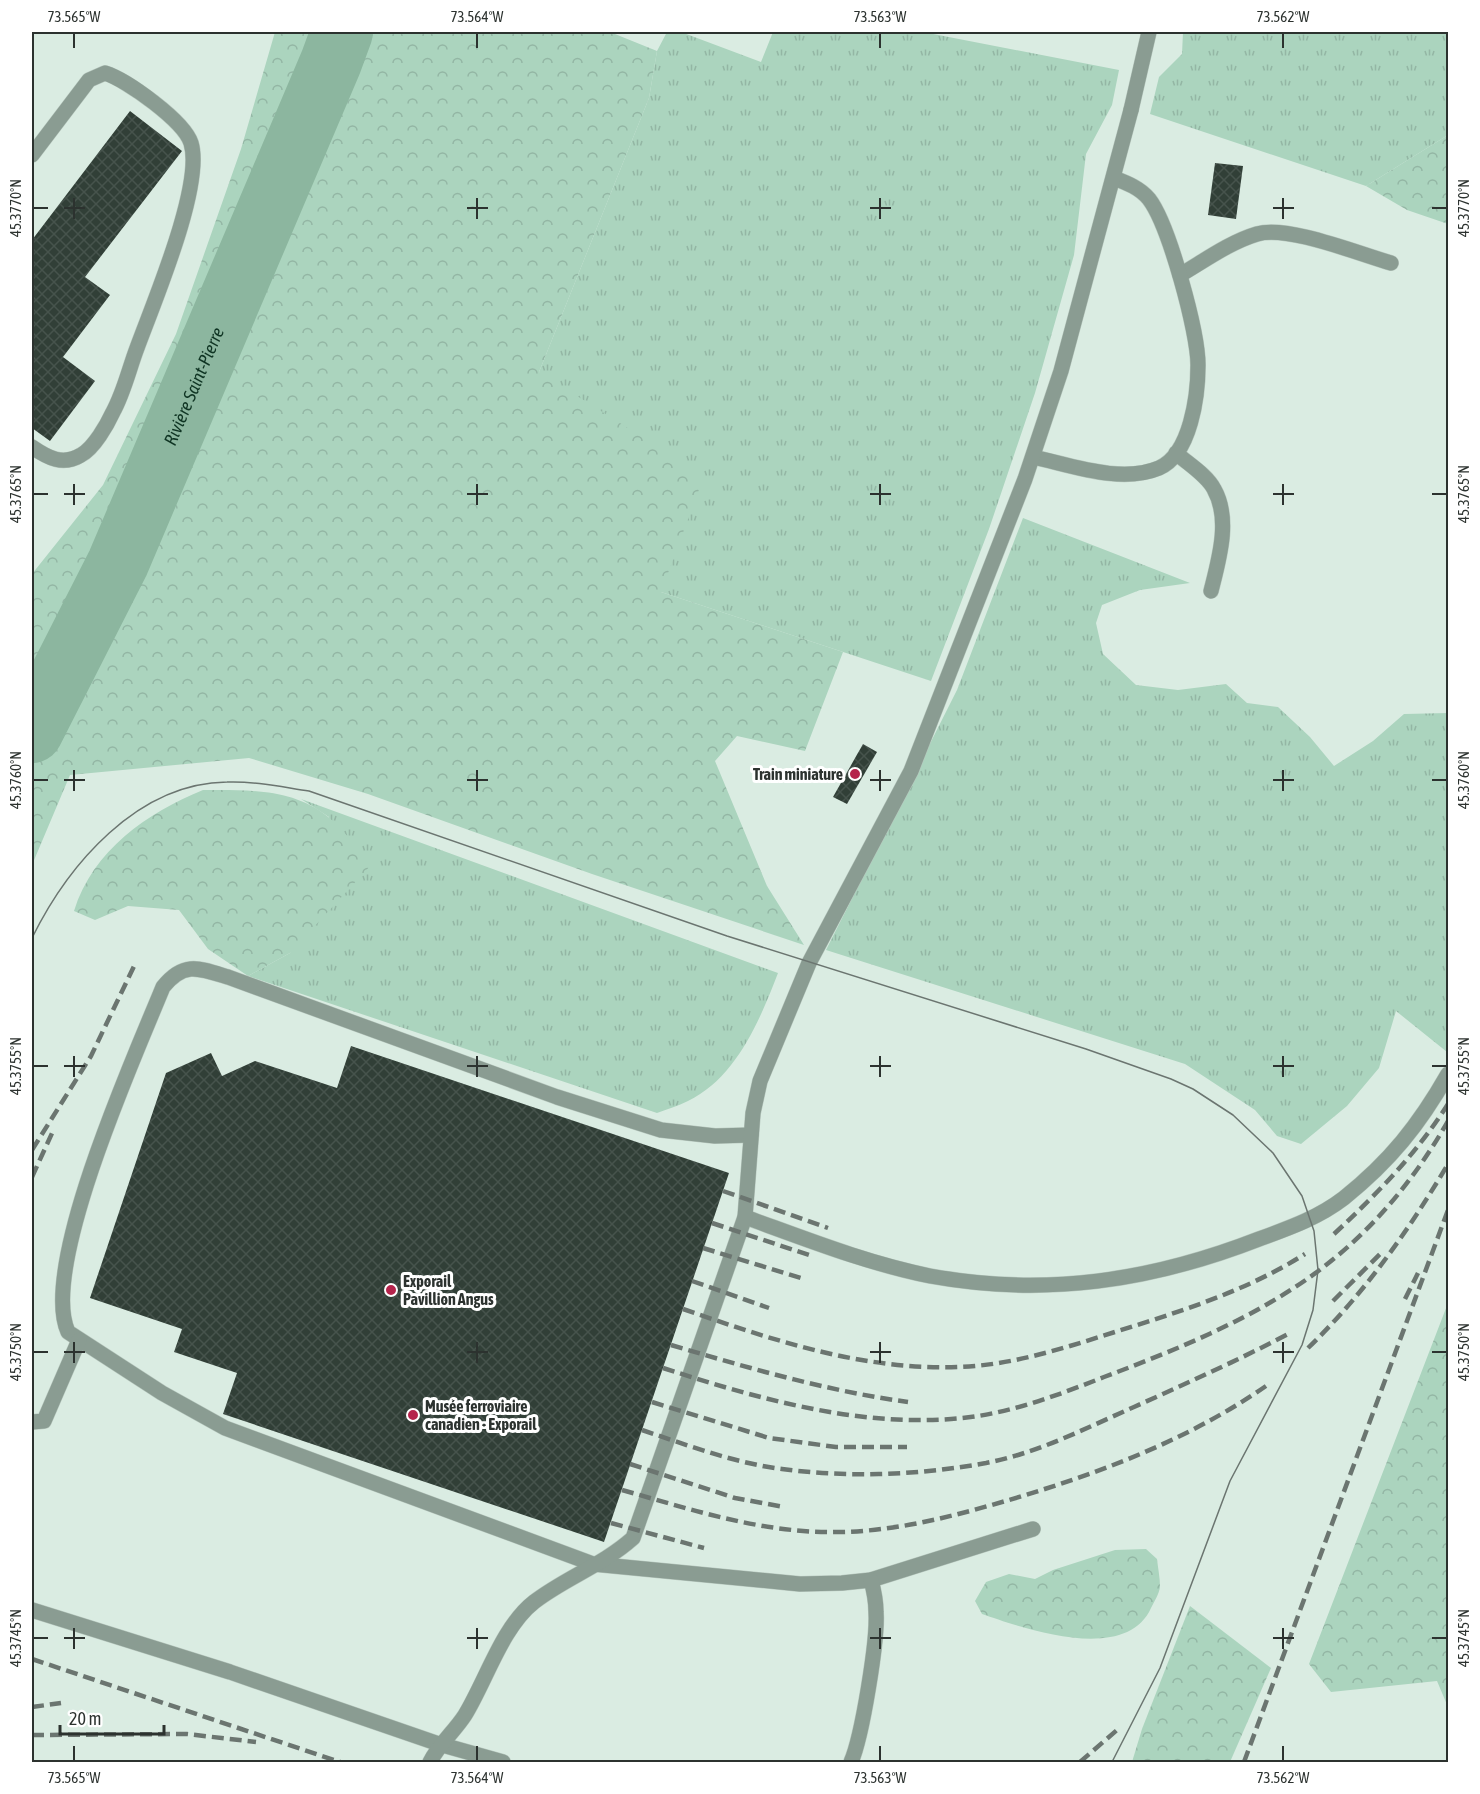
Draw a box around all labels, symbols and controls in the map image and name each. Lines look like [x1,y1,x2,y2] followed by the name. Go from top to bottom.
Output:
[48,8,101,25] text: 73.565°W
[451,8,504,25] text: 73.564°W
[854,8,907,25] text: 73.563°W
[1257,8,1310,25] text: 73.562°W
[7,179,24,237] text: 45.3770°N
[1455,179,1472,237] text: 45.3770°N
[159,324,228,448] water label: Rivière Saint-Pierre
[7,465,24,523] text: 45.3765°N
[1455,465,1472,523] text: 45.3765°N
[7,751,24,809] text: 45.3760°N
[1455,751,1472,809] text: 45.3760°N
[753,765,843,783] place label: Train miniature
[848,767,862,781] marker: Train miniature
[7,1037,24,1095] text: 45.3755°N
[1455,1037,1472,1095] text: 45.3755°N
[403,1272,494,1308] place label: Exporail Pavillion Angus
[384,1283,398,1297] marker: Exporail Pavillion Angus
[7,1323,24,1381] text: 45.3750°N
[1455,1323,1472,1381] text: 45.3750°N
[425,1397,537,1433] place label: Musée ferroviaire canadien - Exporail
[406,1408,420,1422] marker: Musée ferroviaire canadien - Exporail
[7,1609,24,1667] text: 45.3745°N
[1455,1609,1472,1667] text: 45.3745°N
[60,1698,164,1736] scale bar
[69,1708,101,1729] text: 20 m
[48,1769,101,1786] text: 73.565°W
[451,1769,504,1786] text: 73.564°W
[854,1769,907,1786] text: 73.563°W
[1257,1769,1310,1786] text: 73.562°W

